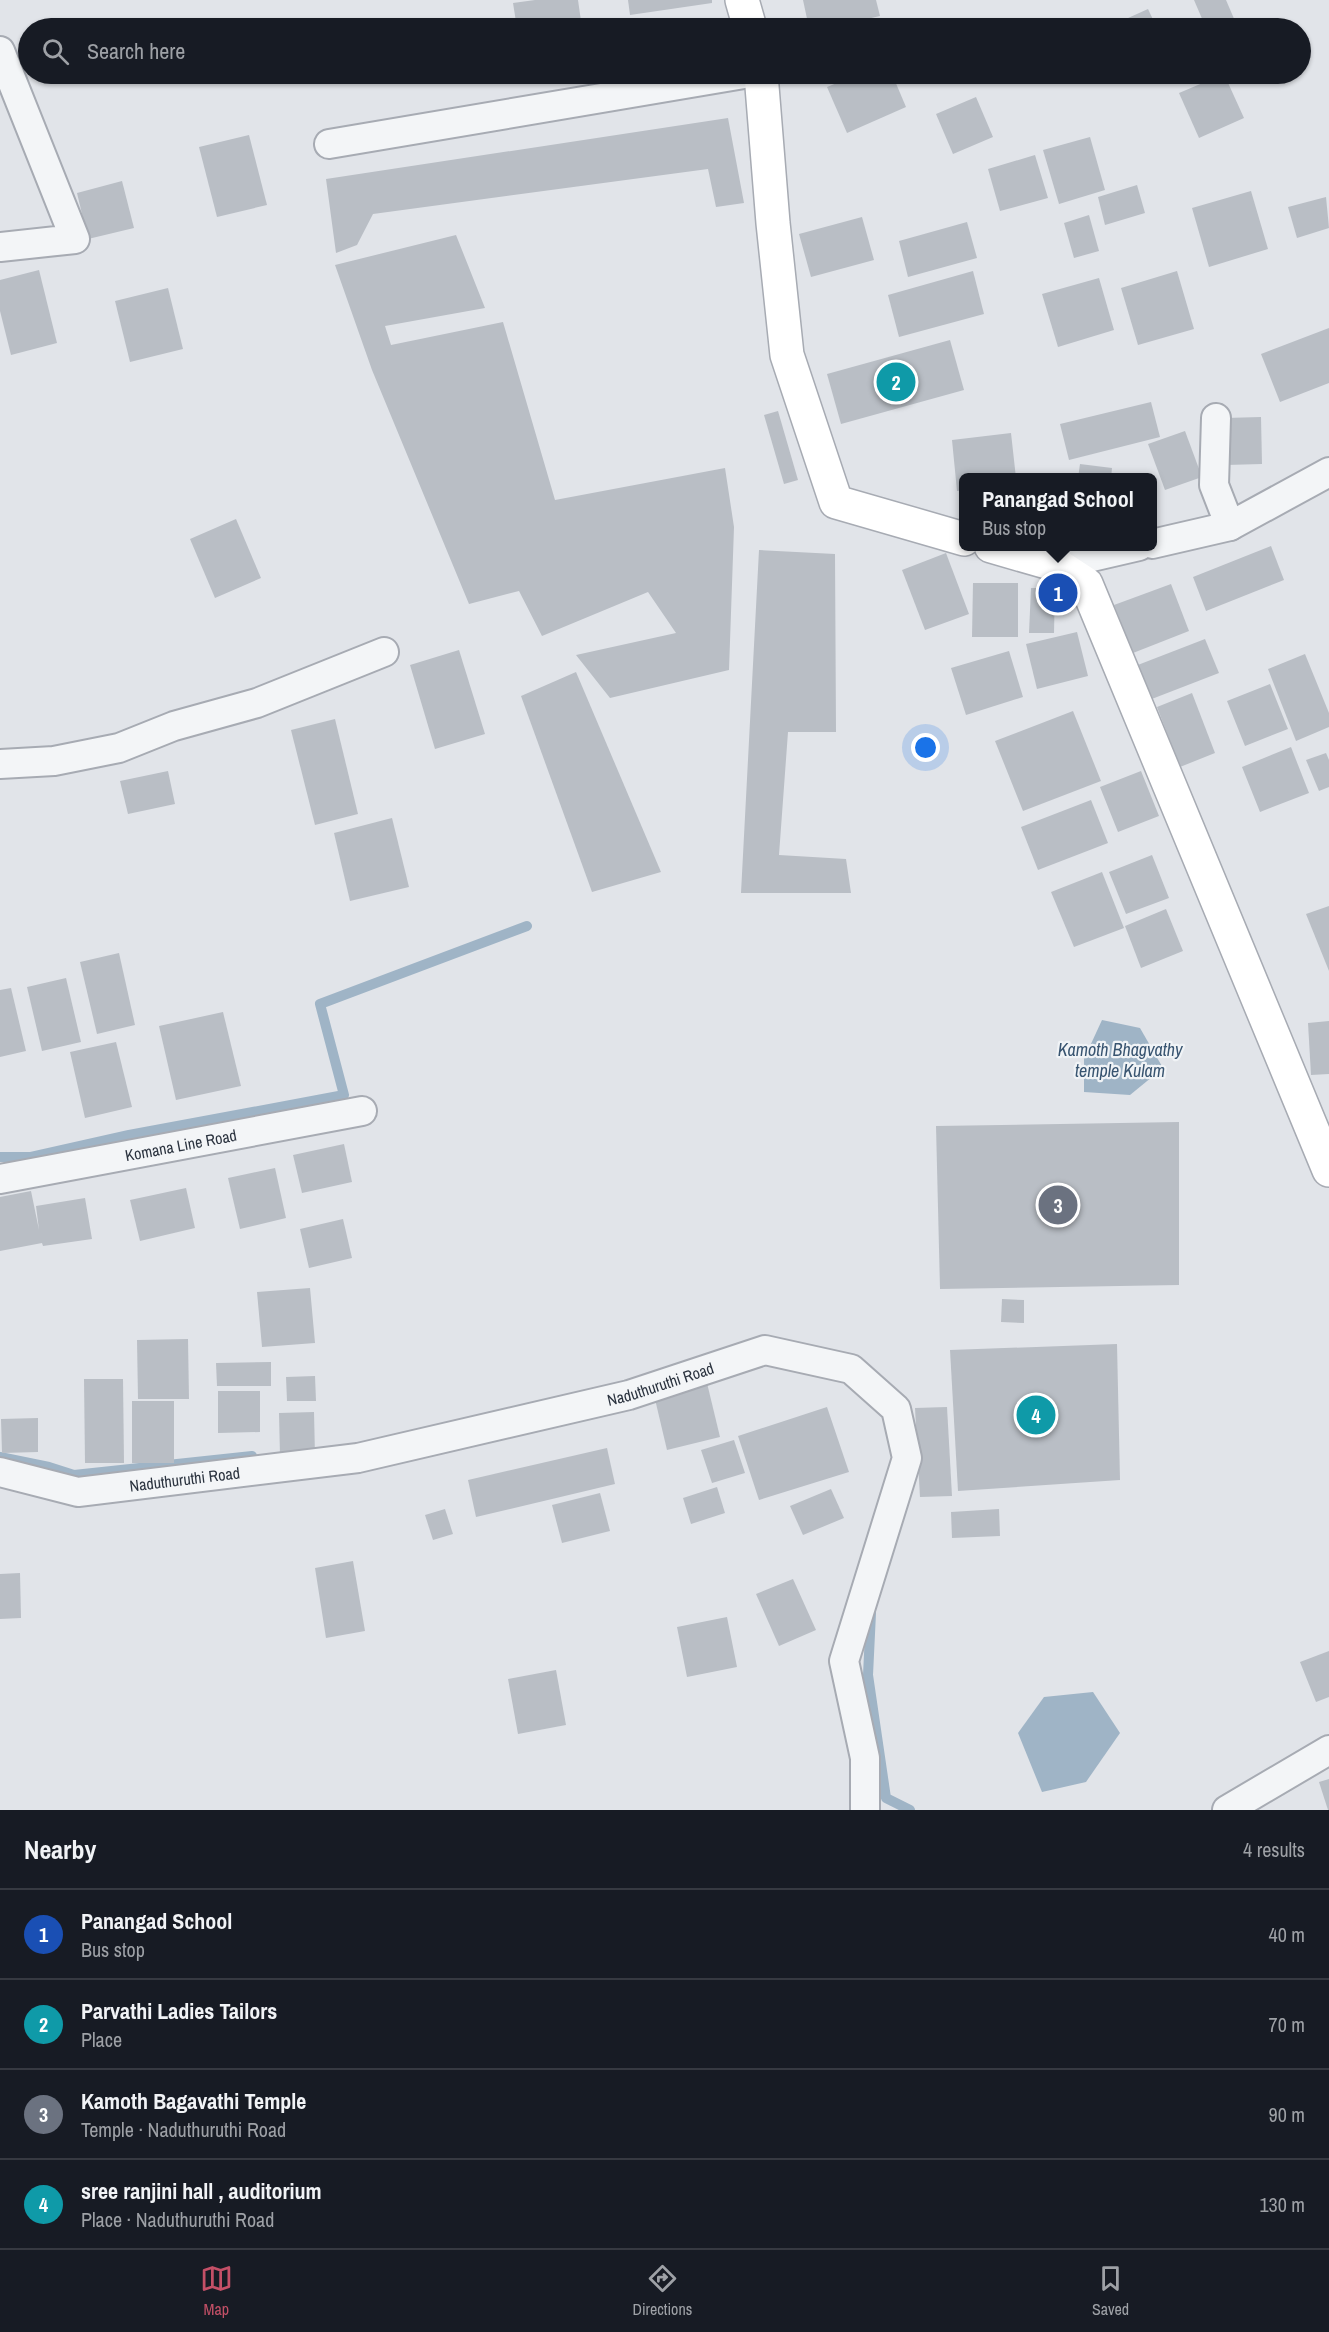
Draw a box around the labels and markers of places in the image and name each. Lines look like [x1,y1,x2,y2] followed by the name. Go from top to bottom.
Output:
[876,360,916,404] pin: 2
[1038,570,1078,616] pin: 1
[1038,1182,1078,1228] pin: 3
[1016,1392,1056,1438] pin: 4

